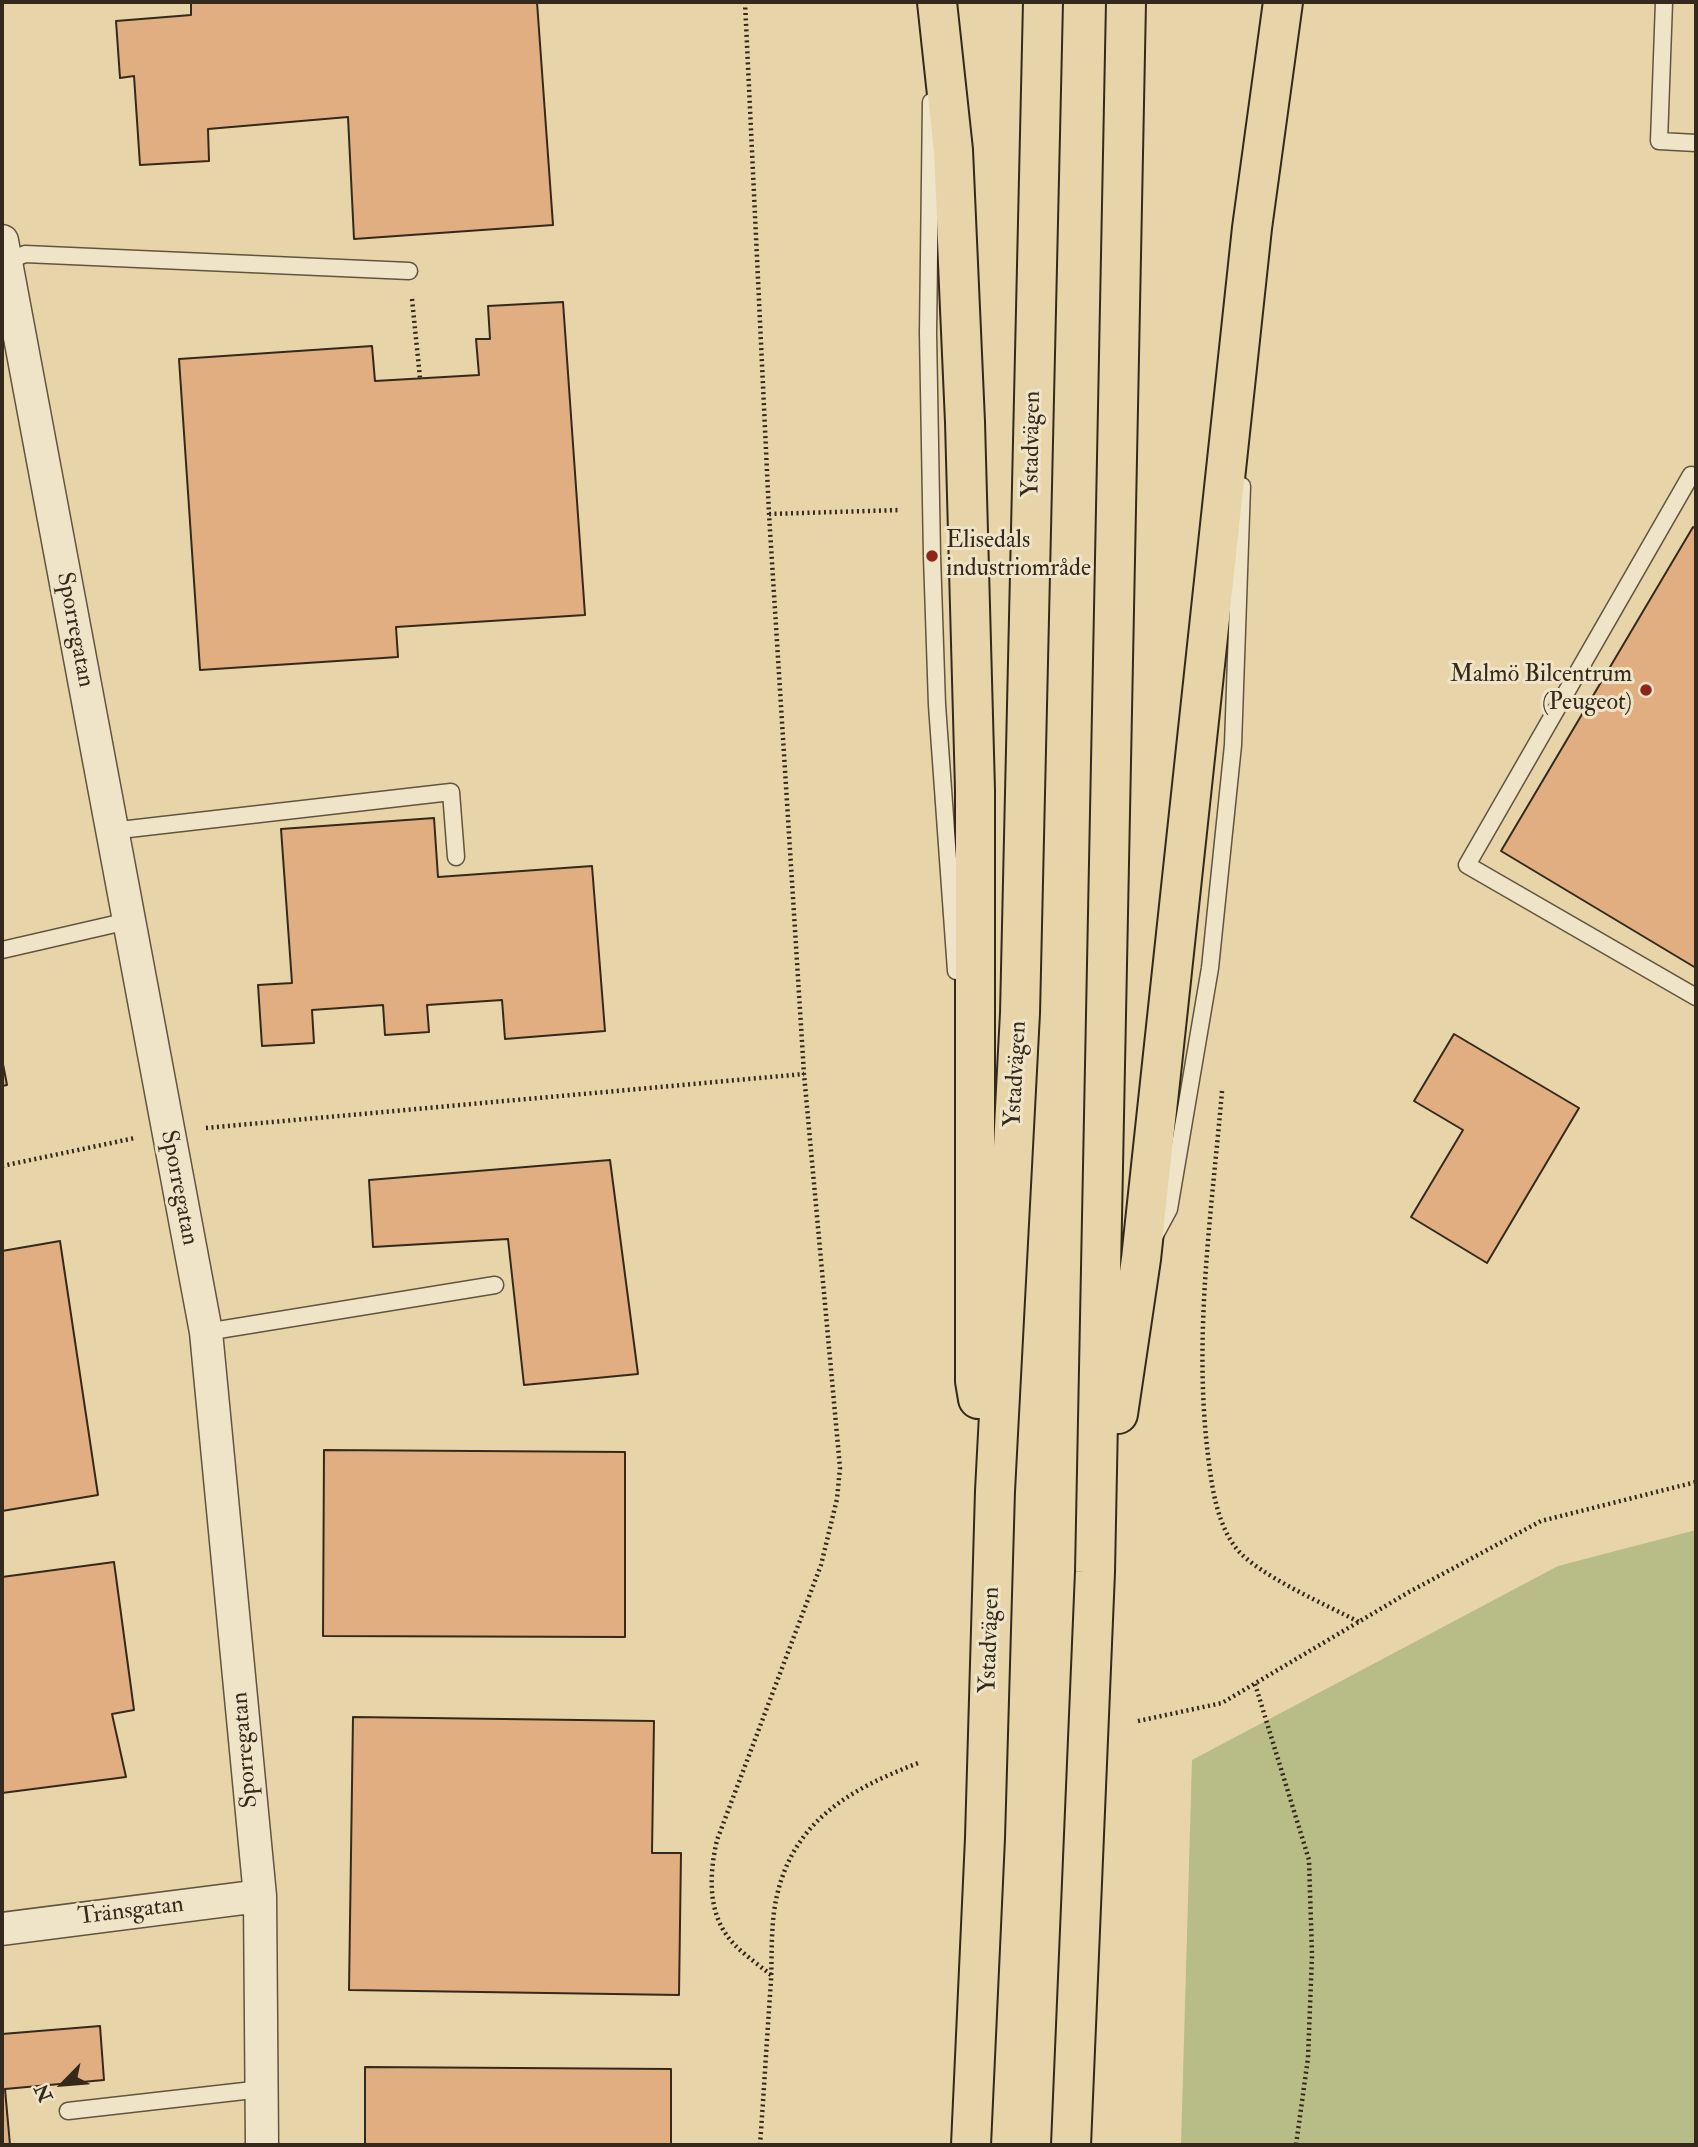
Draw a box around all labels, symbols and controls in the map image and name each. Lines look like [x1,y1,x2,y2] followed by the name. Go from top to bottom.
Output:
[1018,390,1048,498] street label: Ystadvägen
[946,528,1091,584] place label: Elisedals industriområde
[924,548,940,564] marker: Elisedals industriområde
[49,570,99,690] street label: Sporregatan
[1450,662,1632,718] place label: Malmö Bilcentrum (Peugeot)
[1638,682,1654,698] marker: Malmö Bilcentrum (Peugeot)
[1000,1020,1034,1128] street label: Ystadvägen
[153,1128,203,1248] street label: Sporregatan
[975,1586,1007,1694] street label: Ystadvägen
[227,1691,265,1809] street label: Sporregatan
[76,1891,186,1933] street label: Tränsgatan
[28,2049,98,2119] north arrow
[29,2080,58,2106] text: N

